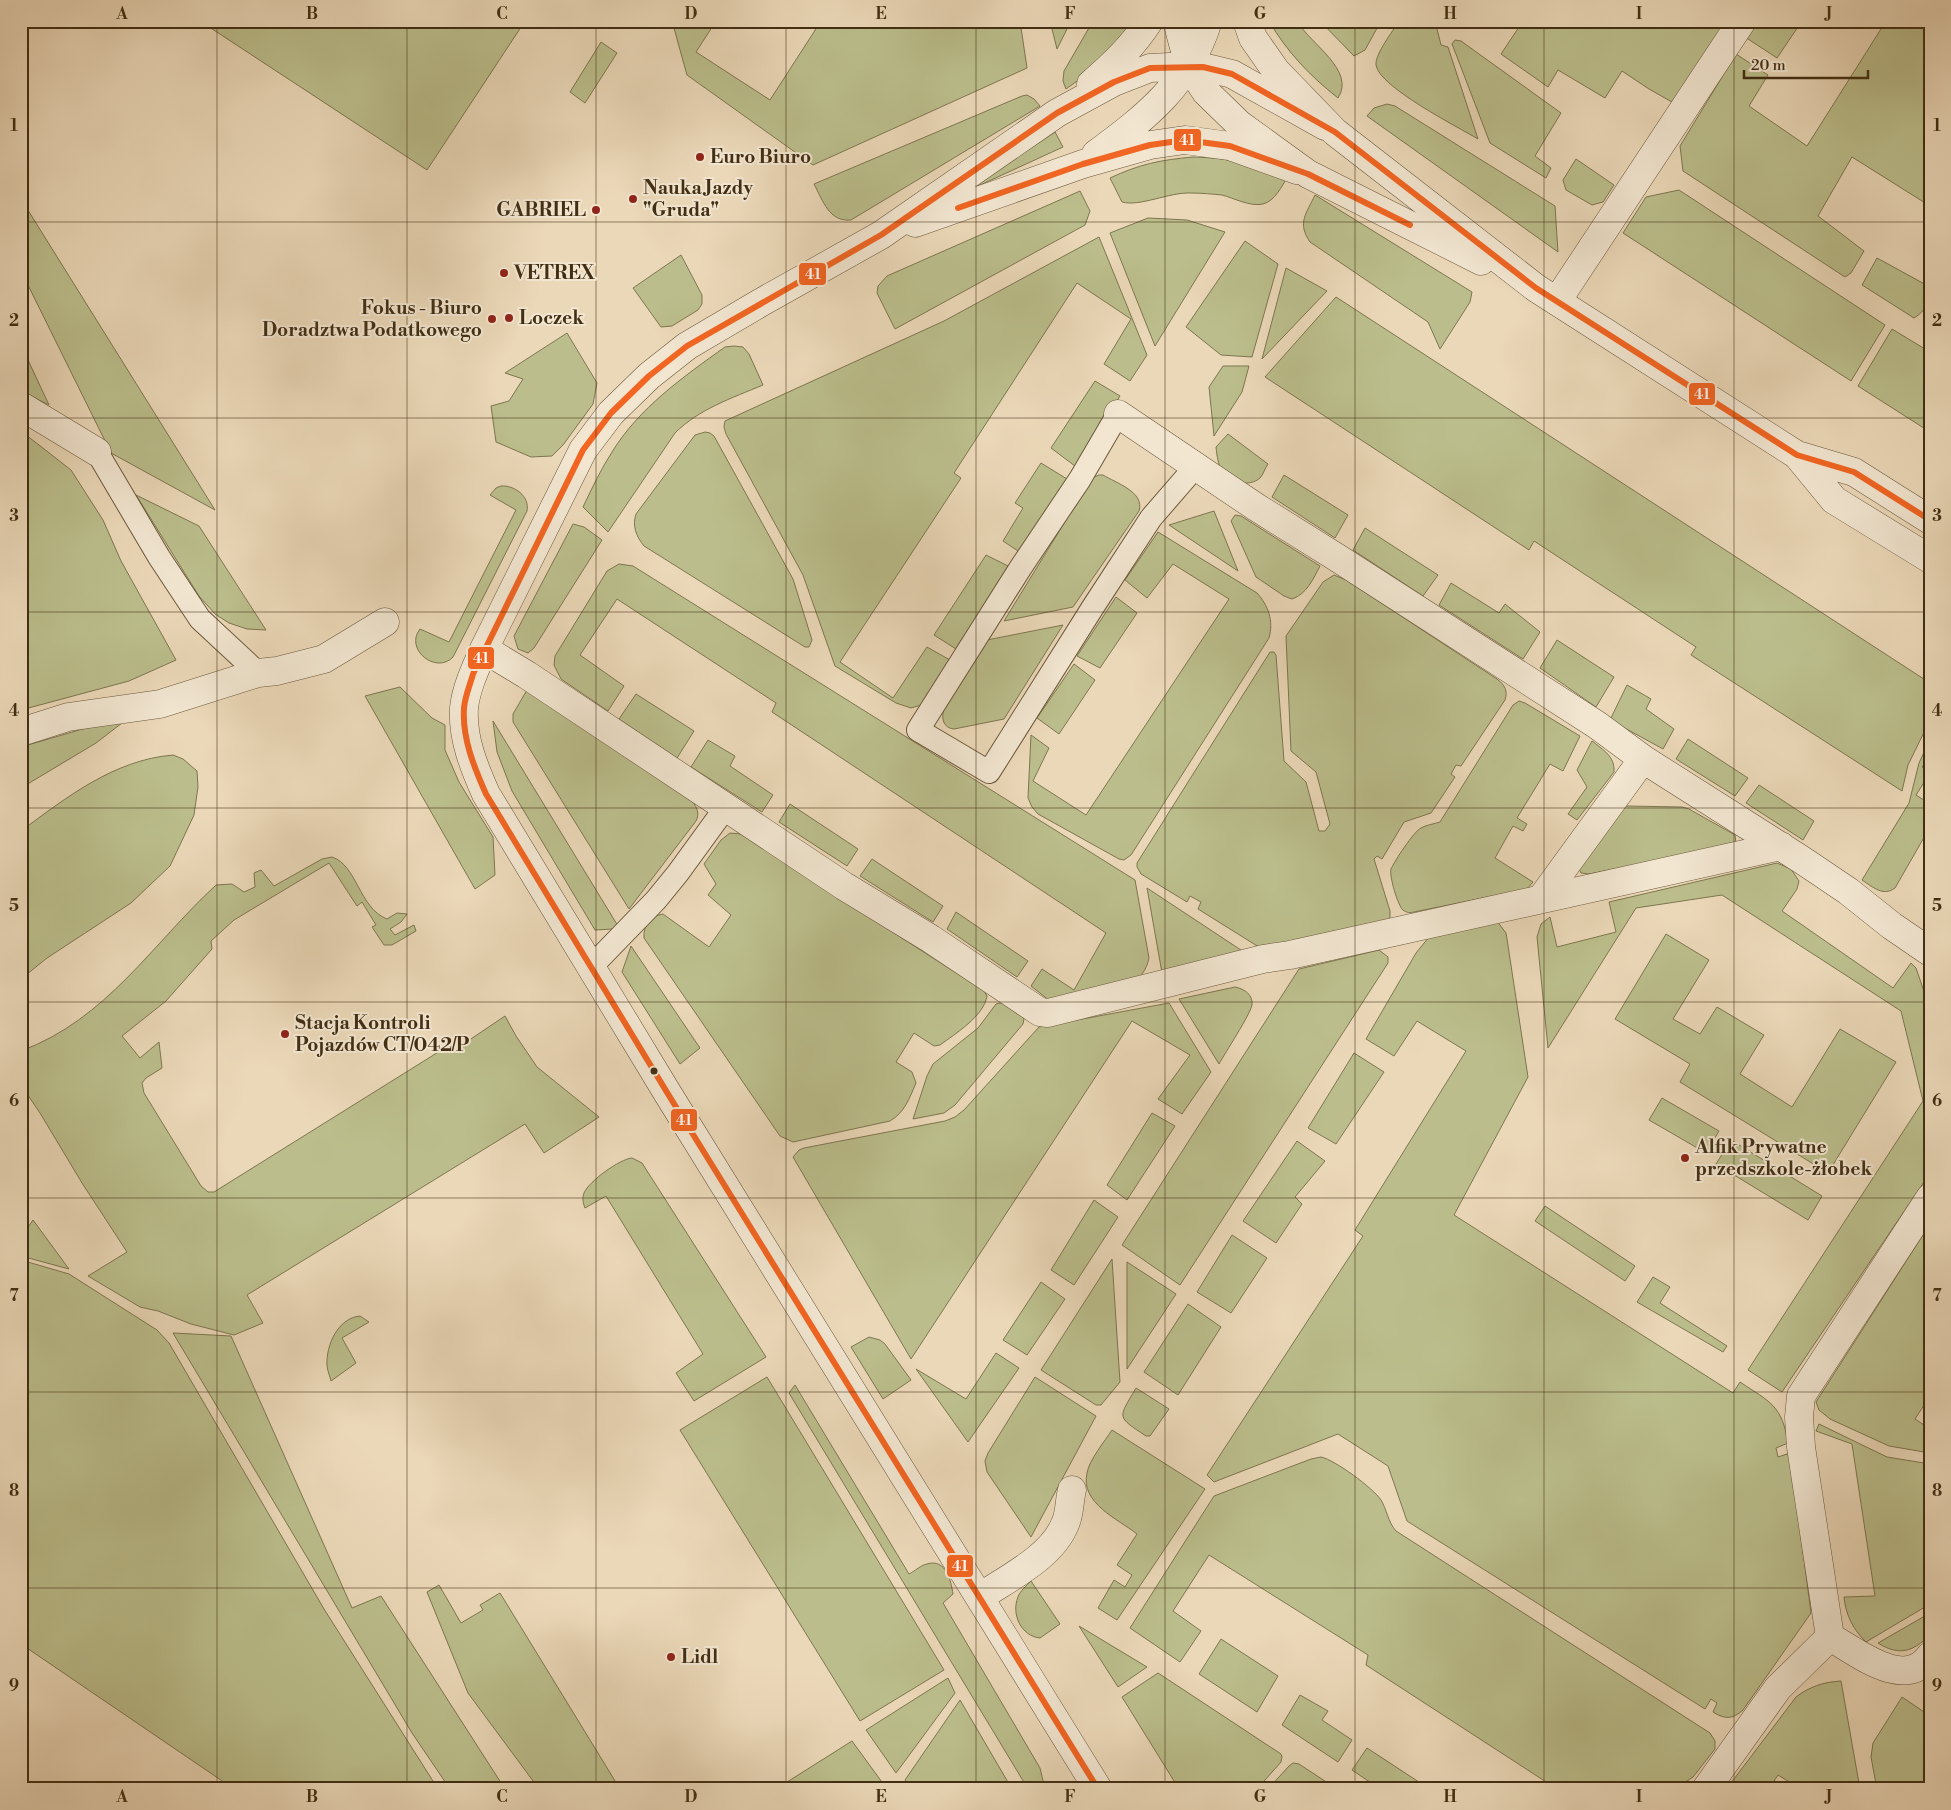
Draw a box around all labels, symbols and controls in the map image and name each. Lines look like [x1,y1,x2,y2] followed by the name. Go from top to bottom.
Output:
[115,4,128,24] text: A
[306,4,318,24] text: B
[496,4,508,24] text: C
[685,4,698,24] text: D
[875,4,887,24] text: E
[1064,4,1076,24] text: F
[1254,4,1267,24] text: G
[1443,4,1457,24] text: H
[1636,4,1642,24] text: I
[1824,4,1832,24] text: J
[1744,48,1867,80] scale bar
[1751,56,1786,75] text: 20 m
[10,116,18,136] text: 1
[1933,116,1941,136] text: 1
[1173,128,1202,152] line badge: 41
[1179,132,1195,150] text: 41
[710,145,811,169] place label: Euro Biuro
[694,151,706,163] marker: Euro Biuro
[643,176,754,222] place label: Nauka Jazdy "Gruda"
[627,193,639,205] marker: Nauka Jazdy "Gruda"
[496,198,586,222] place label: GABRIEL
[590,204,602,216] marker: GABRIEL
[513,261,595,285] place label: VETREX
[798,262,827,286] line badge: 41
[805,266,821,284] text: 41
[498,267,510,279] marker: VETREX
[262,296,482,342] place label: Fokus - Biuro Doradztwa Podatkowego
[519,306,584,330] place label: Loczek
[9,311,19,331] text: 2
[1932,311,1942,331] text: 2
[503,312,515,324] marker: Loczek
[486,313,498,325] marker: Fokus - Biuro Doradztwa Podatkowego
[1688,382,1716,406] line badge: 41
[1694,386,1710,404] text: 41
[9,506,19,526] text: 3
[1932,506,1942,526] text: 3
[467,646,495,670] line badge: 41
[473,650,489,668] text: 41
[9,701,20,721] text: 4
[1932,701,1943,721] text: 4
[9,896,19,916] text: 5
[1932,896,1942,916] text: 5
[295,1011,470,1057] place label: Stacja Kontroli Pojazdów CT/042/P
[279,1028,291,1040] marker: Stacja Kontroli Pojazdów CT/042/P
[649,1066,659,1076] unlabelled marker
[9,1091,19,1111] text: 6
[1932,1091,1942,1111] text: 6
[670,1108,698,1132] line badge: 41
[676,1112,692,1130] text: 41
[1694,1135,1872,1181] place label: Alfik Prywatne przedszkole-żłobek
[1679,1152,1691,1164] marker: Alfik Prywatne przedszkole-żłobek
[9,1286,19,1306] text: 7
[1932,1286,1942,1306] text: 7
[9,1481,19,1501] text: 8
[1932,1481,1942,1501] text: 8
[946,1554,974,1578] line badge: 41
[952,1558,968,1576] text: 41
[681,1645,718,1669] place label: Lidl
[665,1651,677,1663] marker: Lidl
[9,1676,19,1696] text: 9
[1932,1676,1942,1696] text: 9
[115,1787,128,1807] text: A
[306,1787,318,1807] text: B
[496,1787,508,1807] text: C
[685,1787,698,1807] text: D
[875,1787,887,1807] text: E
[1064,1787,1076,1807] text: F
[1254,1787,1267,1807] text: G
[1443,1787,1457,1807] text: H
[1636,1787,1642,1807] text: I
[1824,1787,1832,1807] text: J

